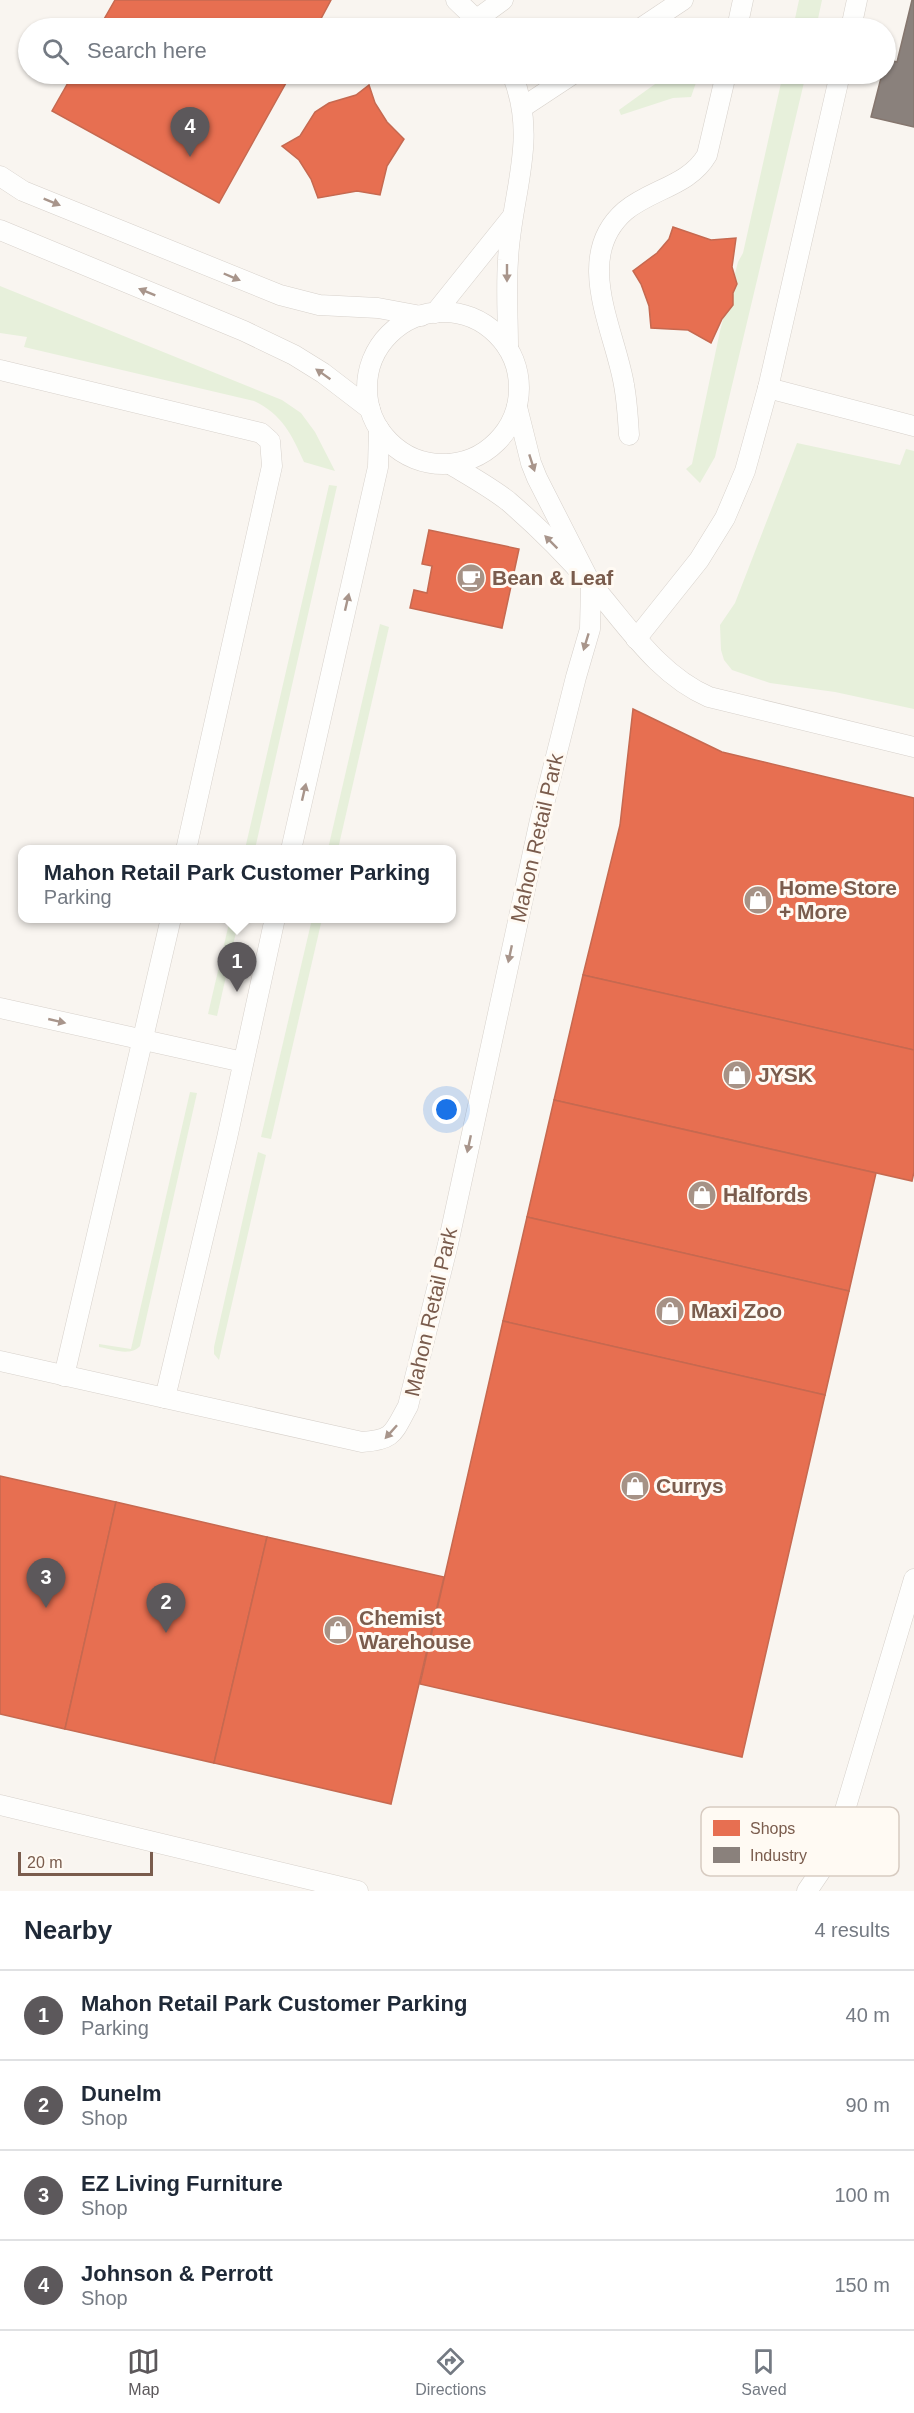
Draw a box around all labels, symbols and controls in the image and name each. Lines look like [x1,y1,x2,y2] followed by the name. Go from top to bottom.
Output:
[18,18,896,84] search box
[39,35,72,68] icon: search
[87,38,207,63] text: Search here
[170,108,210,157] pin: 4
[44,197,62,207] one-way arrow
[503,263,512,282] one-way arrow
[224,272,242,282] one-way arrow
[138,287,156,296] one-way arrow
[316,368,331,380] one-way arrow
[528,454,538,472] one-way arrow
[544,536,558,550] one-way arrow
[455,562,487,594] cafe icon: Bean & Leaf
[492,566,614,589] place label: Bean & Leaf
[343,593,352,612] one-way arrow
[581,633,591,651] one-way arrow
[506,751,567,925] street label: Mahon Retail Park
[300,783,309,802] one-way arrow
[18,845,456,923] popup
[44,860,430,885] text: Mahon Retail Park Customer Parking
[779,876,897,923] place label: Home Store + More
[742,884,774,916] shop icon: Home Store + More
[44,886,112,908] text: Parking
[218,942,256,992] pin: 1
[505,944,514,963] one-way arrow
[48,1017,66,1027] one-way arrow
[721,1059,753,1091] shop icon: JYSK
[758,1063,813,1086] place label: JYSK
[432,1095,461,1124] your location
[463,1135,473,1153] one-way arrow
[686,1179,718,1211] shop icon: Halfords
[723,1183,808,1206] place label: Halfords
[400,1225,461,1399] street label: Mahon Retail Park
[654,1295,686,1327] shop icon: Maxi Zoo
[691,1299,782,1322] place label: Maxi Zoo
[385,1424,398,1439] one-way arrow
[619,1470,651,1502] shop icon: Currys
[656,1474,724,1497] place label: Currys
[26,1558,66,1608] pin: 3
[146,1584,186,1633] pin: 2
[359,1606,471,1653] place label: Chemist Warehouse
[322,1614,354,1646] shop icon: Chemist Warehouse
[701,1807,899,1876] legend
[750,1820,795,1837] text: Shops
[750,1847,807,1864] text: Industry
[18,1849,153,1876] scale bar
[27,1854,63,1871] text: 20 m
[24,1915,112,1945] text: Nearby
[814,1919,890,1941] text: 4 results
[81,1991,467,2016] text: Mahon Retail Park Customer Parking
[38,2004,49,2026] text: 1
[846,2004,890,2026] text: 40 m
[81,2017,149,2039] text: Parking
[81,2081,162,2106] text: Dunelm
[38,2094,49,2116] text: 2
[846,2094,890,2116] text: 90 m
[81,2107,128,2129] text: Shop
[81,2171,283,2196] text: EZ Living Furniture
[38,2184,49,2206] text: 3
[834,2184,890,2206] text: 100 m
[81,2197,128,2219] text: Shop
[81,2261,273,2286] text: Johnson & Perrott
[38,2274,49,2296] text: 4
[834,2274,890,2296] text: 150 m
[81,2287,128,2309] text: Shop
[127,2345,160,2399] tab: Map
[415,2345,486,2399] tab: Directions
[741,2345,787,2399] tab: Saved

